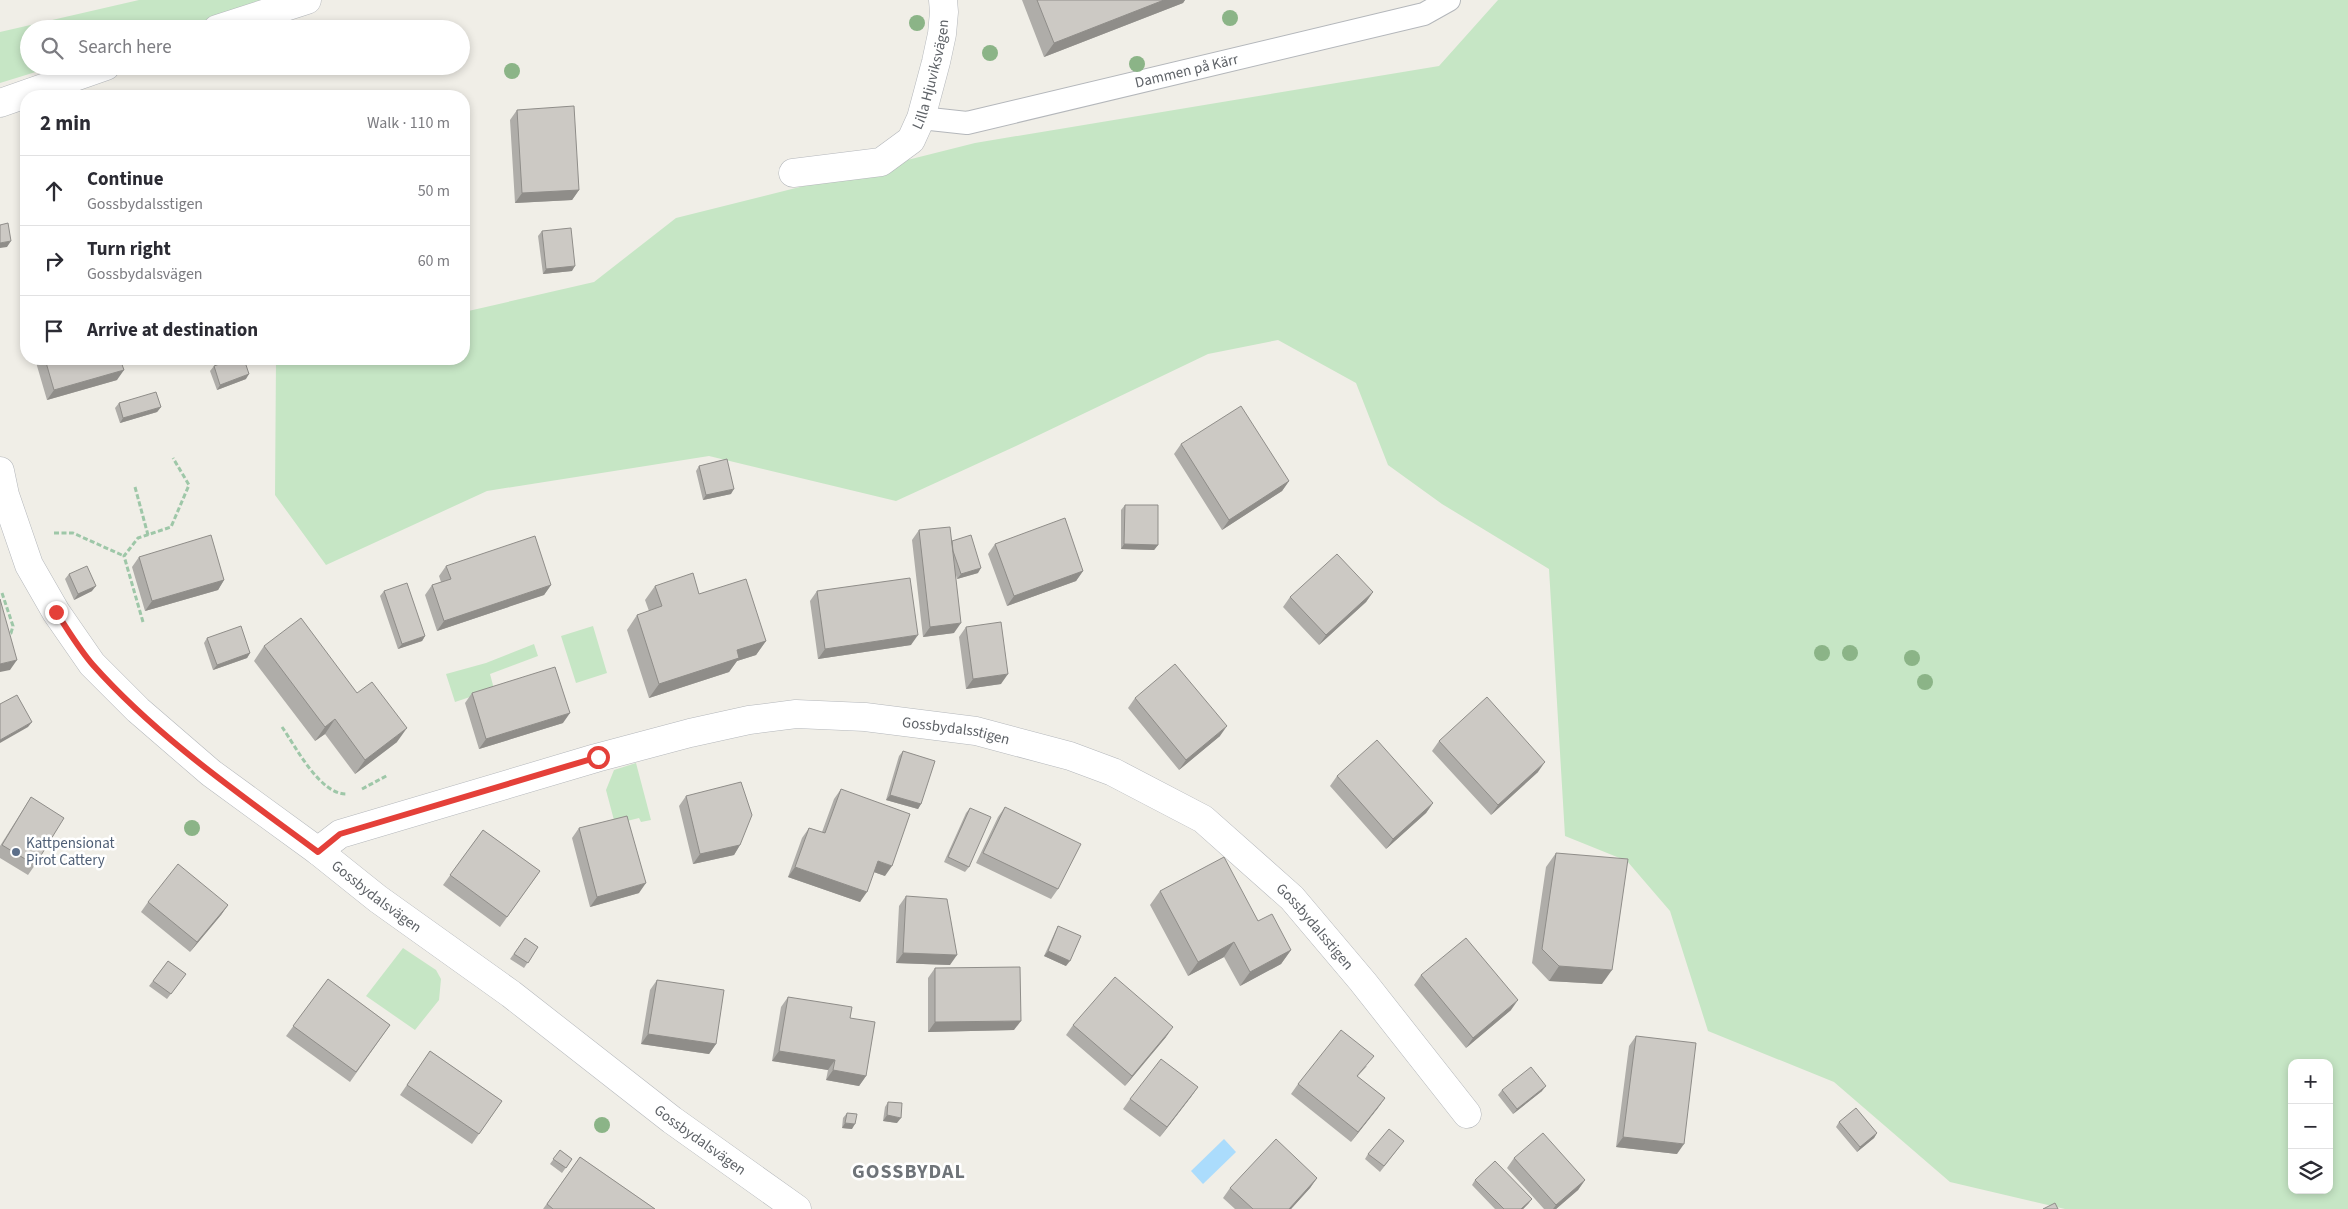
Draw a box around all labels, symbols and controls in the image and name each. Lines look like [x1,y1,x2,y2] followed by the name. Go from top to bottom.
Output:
[907,18,954,133] street label: Lilla Hjuviksvägen
[20,20,470,75] search box
[38,34,66,62] icon: search
[78,34,172,61] text: Search here
[1133,48,1241,93] street label: Dammen på Kärr
[40,108,91,138] text: 2 min
[367,112,450,134] text: Walk · 110 m
[87,166,164,193] text: Continue
[40,177,68,205] icon: ahead
[418,180,450,202] text: 50 m
[87,193,203,215] text: Gossbydalsstigen
[87,236,171,263] text: Turn right
[40,247,68,275] icon: right
[418,250,450,272] text: 60 m
[87,263,203,285] text: Gossbydalsvägen
[40,317,68,345] icon: arrive
[87,317,258,344] text: Arrive at destination
[45,601,68,624] route end
[901,711,1012,750] street label: Gossbydalsstigen
[587,746,610,769] route start
[26,833,115,871] place label: Kattpensionat Pirot Cattery
[10,846,22,858] marker: Kattpensionat Pirot Cattery
[327,855,426,938] street label: Gossbydalsvägen
[1272,878,1359,974] street label: Gossbydalsstigen
[2288,1059,2333,1194] map controls
[2288,1059,2333,1104] button: +
[650,1100,750,1180] street label: Gossbydalsvägen
[2288,1104,2333,1149] button: −
[2288,1149,2333,1194] button: layers
[852,1158,966,1186] district label: GOSSBYDAL

